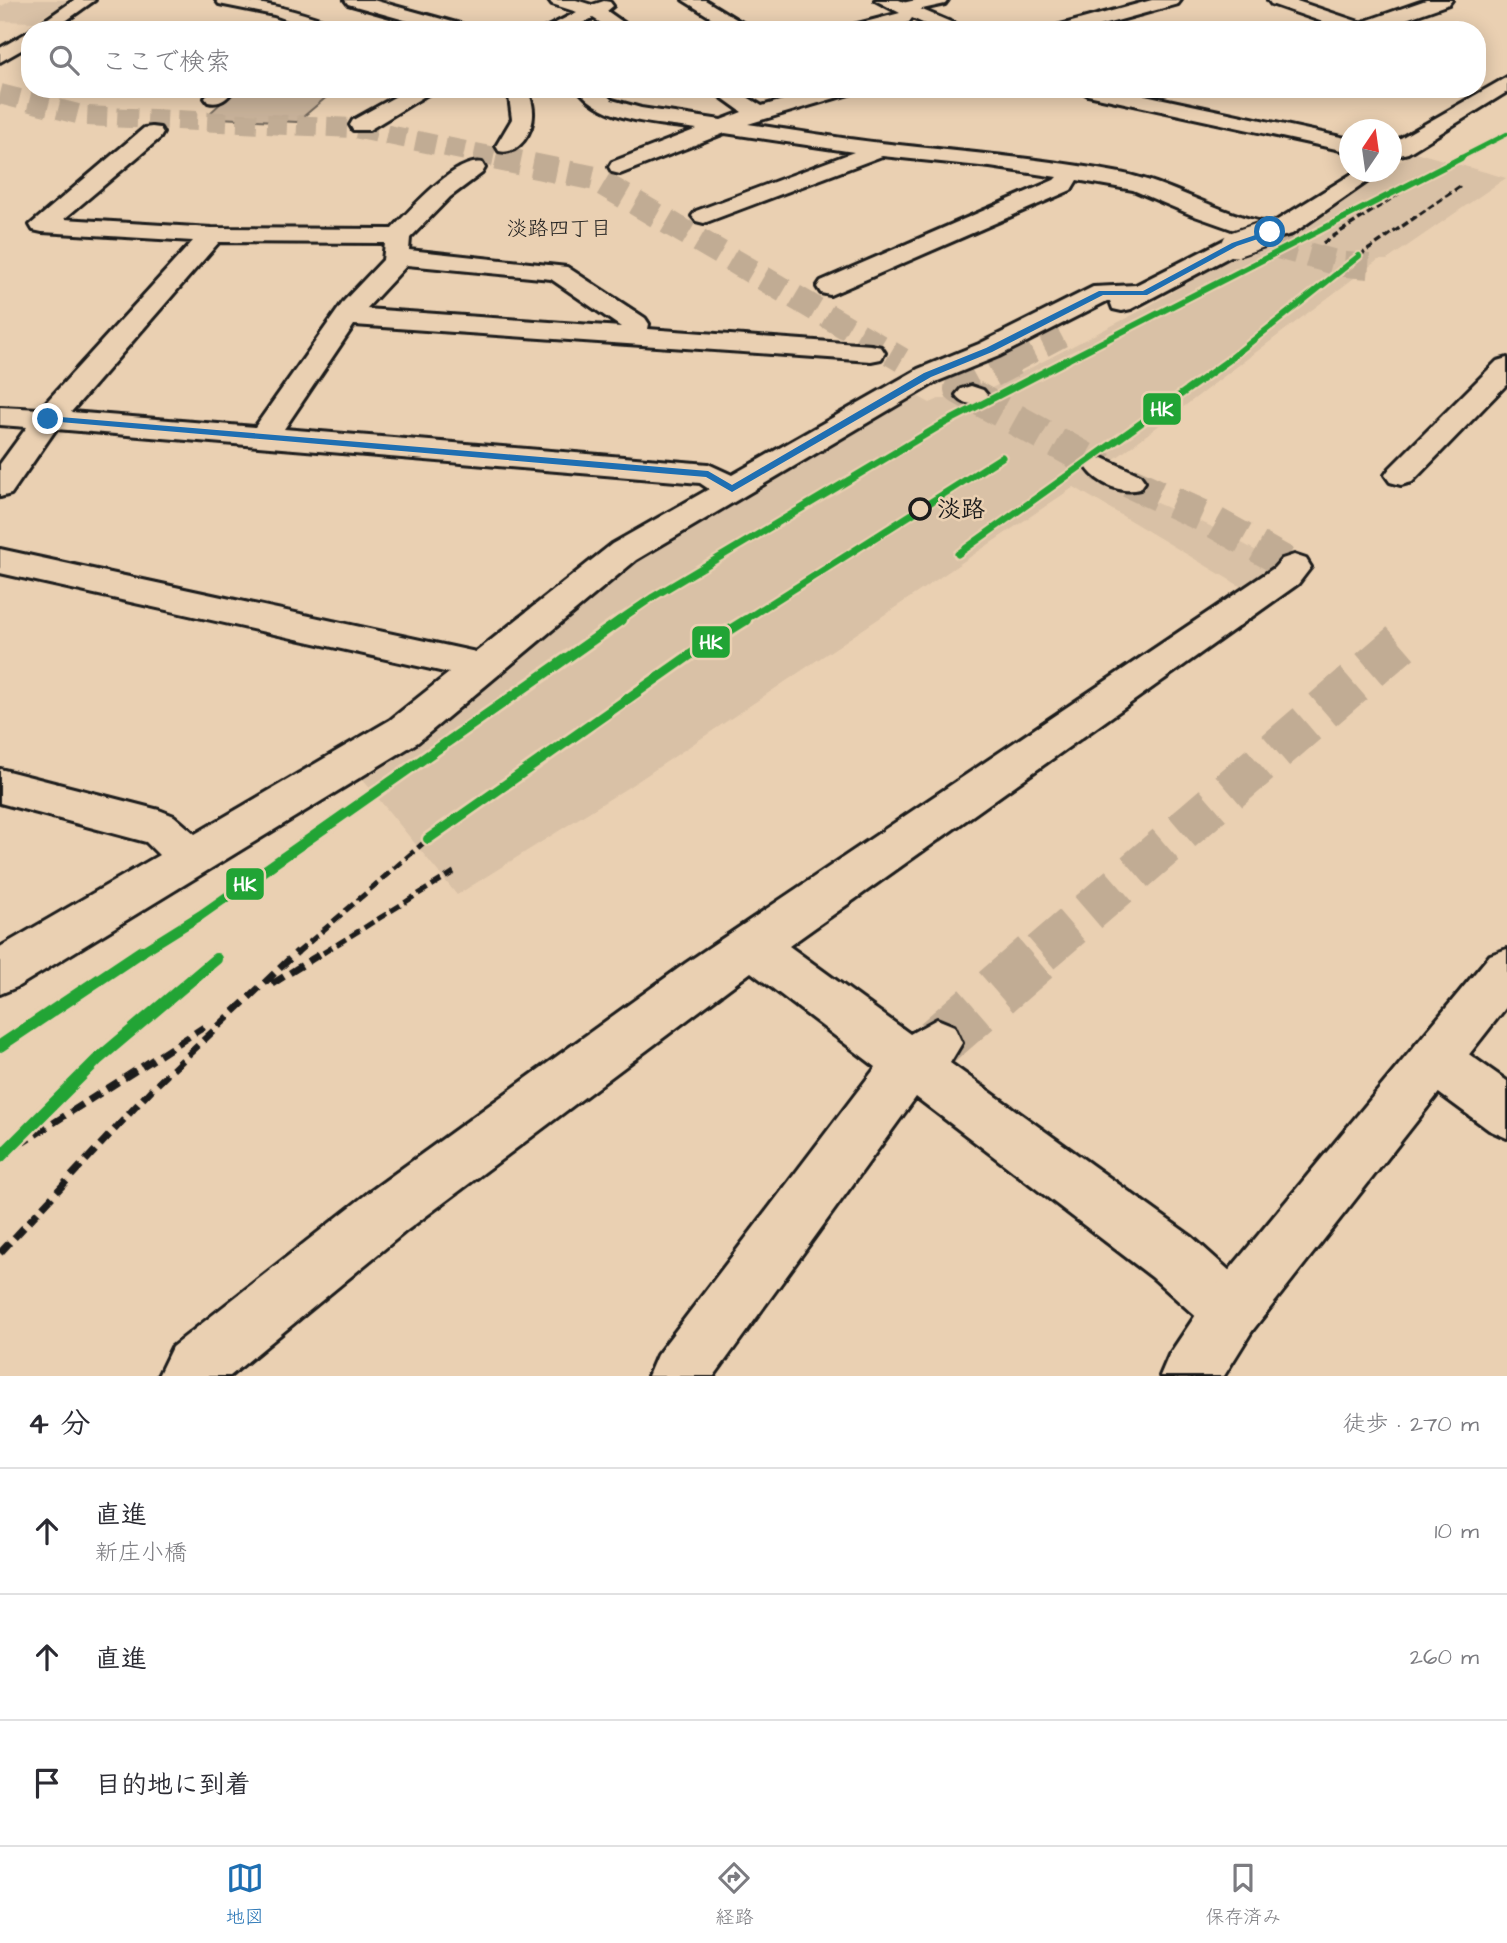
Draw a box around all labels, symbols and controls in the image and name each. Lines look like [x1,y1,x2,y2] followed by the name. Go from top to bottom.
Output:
[21,21,1486,98] search box
[45,41,83,79] icon: search
[101,44,231,80] text: ここで検索
[1339,119,1402,182] north arrow
[507,214,612,243] district label: 淡路四丁目
[1254,216,1285,247] route start
[1142,392,1182,426] line badge: HK
[1150,397,1174,424] text: HK
[32,403,63,434] route end
[937,493,985,527] place label: 淡路
[909,498,931,520] marker: 淡路
[691,625,731,659] line badge: HK
[699,630,723,657] text: HK
[225,867,265,901] line badge: HK
[233,872,257,899] text: HK
[28,1403,90,1445] text: 4 分
[1342,1408,1479,1440] text: 徒歩 · 270 m
[95,1497,147,1533] text: 直進
[28,1512,66,1550] icon: ahead
[1434,1515,1479,1547] text: 10 m
[95,1537,187,1569] text: 新庄小橋
[28,1638,66,1676] icon: ahead
[95,1641,147,1677] text: 直進
[1410,1641,1479,1673] text: 260 m
[28,1764,66,1802] icon: arrive
[95,1767,251,1803] text: 目的地に到着
[226,1859,264,1931] tab: 地図
[715,1859,753,1931] tab: 経路
[1205,1859,1281,1931] tab: 保存済み

